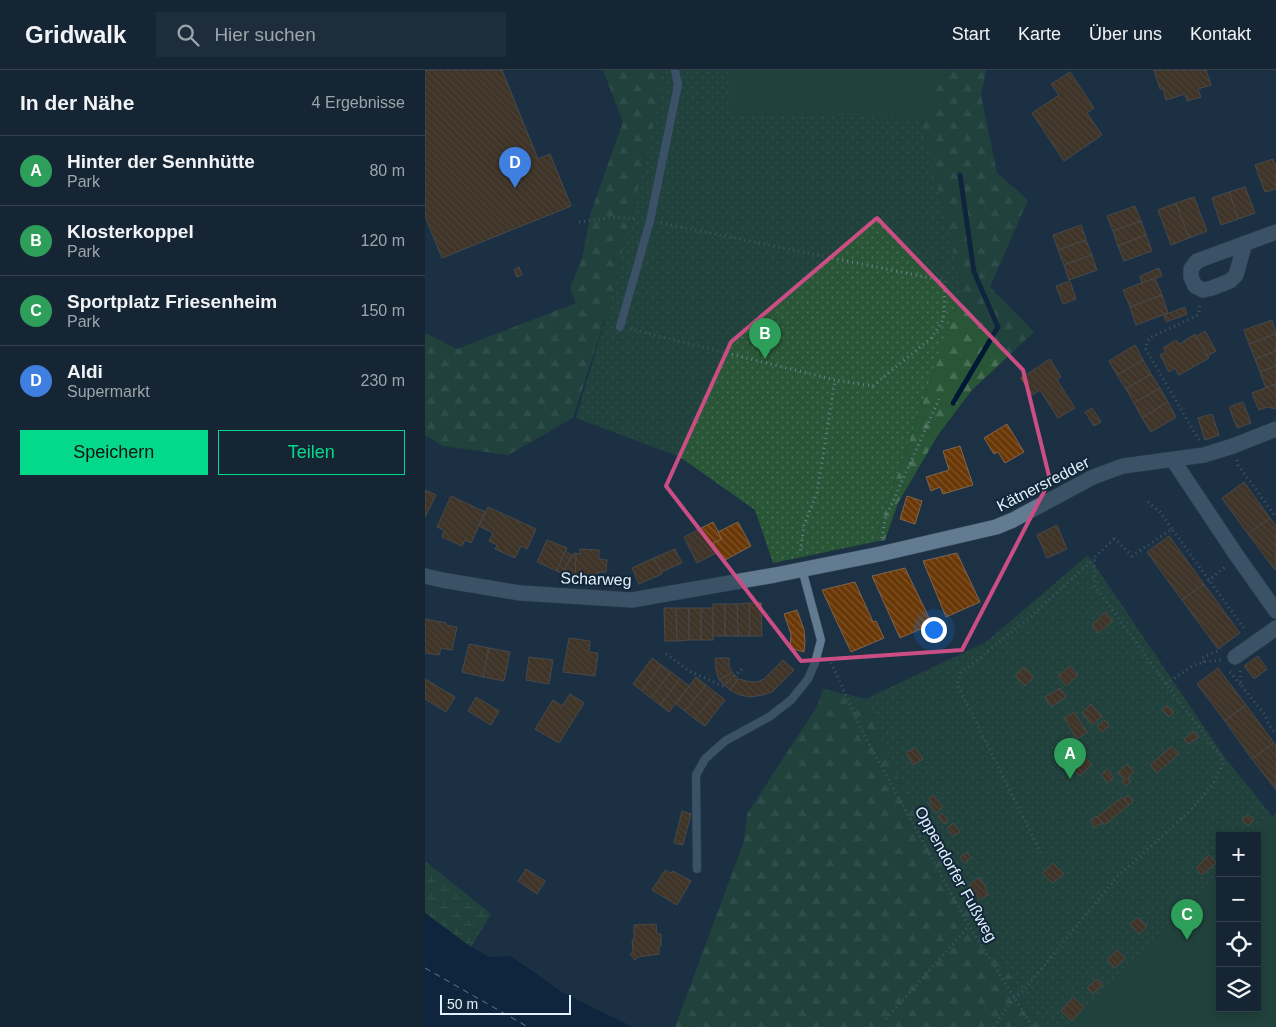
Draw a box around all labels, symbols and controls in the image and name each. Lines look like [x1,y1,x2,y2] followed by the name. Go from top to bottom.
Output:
[156,12,506,57] search box
[25,21,126,48] text: Gridwalk
[174,21,202,49] icon: search
[214,24,316,45] text: Hier suchen
[952,24,990,44] text: Start
[1018,24,1061,44] text: Karte
[1089,24,1162,44] text: Über uns
[1190,24,1251,44] text: Kontakt
[20,91,134,114] text: In der Nähe
[312,94,405,111] text: 4 Ergebnisse
[499,147,531,188] pin: D
[67,151,255,172] text: Hinter der Sennhütte
[30,162,42,179] text: A
[369,162,405,179] text: 80 m
[67,173,100,190] text: Park
[67,221,194,242] text: Klosterkoppel
[30,232,42,249] text: B
[361,232,405,249] text: 120 m
[67,243,100,260] text: Park
[67,291,277,312] text: Sportplatz Friesenheim
[30,302,42,319] text: C
[361,302,405,319] text: 150 m
[67,313,100,330] text: Park
[749,318,781,359] pin: B
[67,361,103,382] text: Aldi
[30,372,42,389] text: D
[361,372,405,389] text: 230 m
[67,383,150,400] text: Supermarkt
[20,430,208,475] button: Speichern
[218,430,405,475] button: Teilen
[994,453,1093,515] street label: Kätnersredder
[560,569,632,589] street label: Scharweg
[921,617,947,643] your location
[1054,738,1086,779] pin: A
[912,803,1000,945] street label: Oppendorfer Fußweg
[1216,832,1261,1012] map controls
[1216,832,1261,877] button: +
[1216,877,1261,922] button: −
[1171,899,1203,940] pin: C
[1216,922,1261,967] button: locate
[1216,967,1261,1012] button: layers
[440,992,571,1015] scale bar
[447,996,478,1012] text: 50 m

